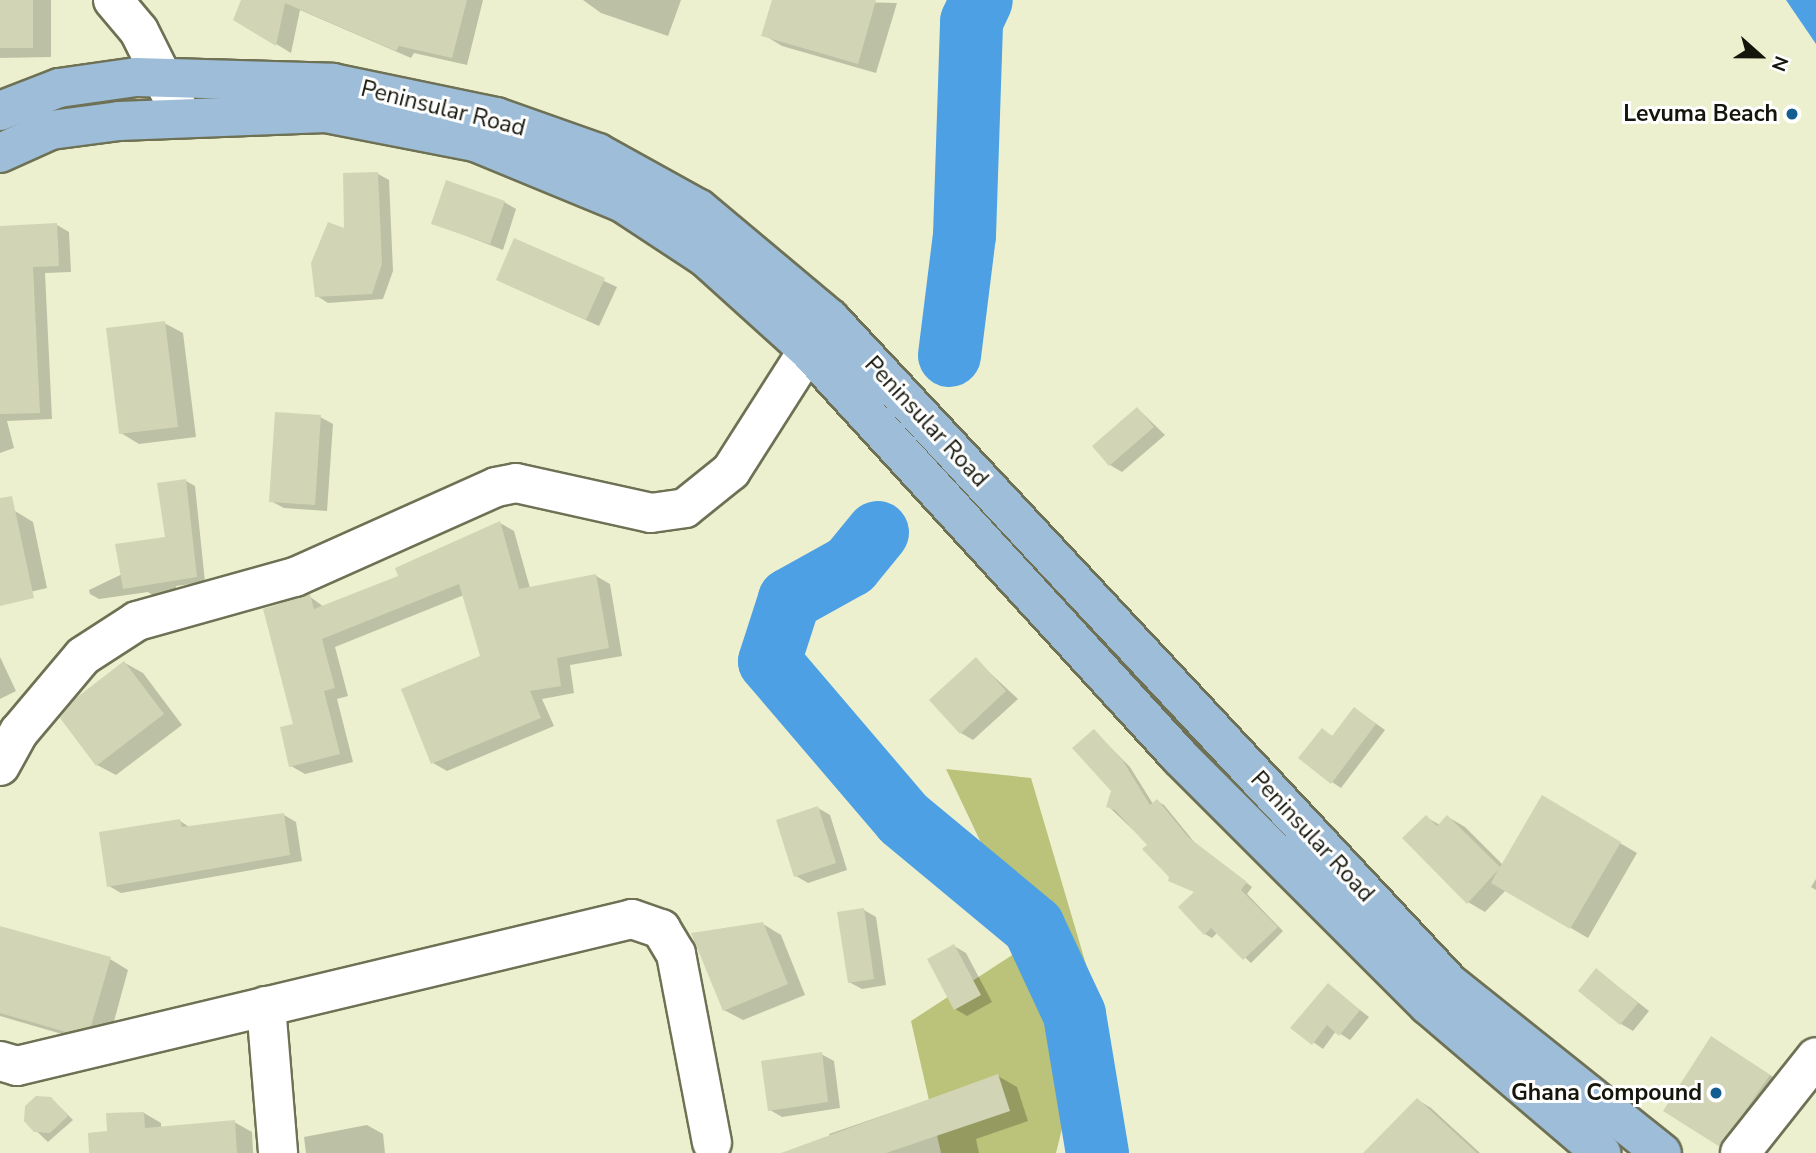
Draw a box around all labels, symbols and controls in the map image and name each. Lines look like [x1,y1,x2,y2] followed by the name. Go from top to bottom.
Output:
[1725,21,1795,91] north arrow
[1765,52,1794,75] text: N
[358,75,528,143] street label: Peninsular Road
[1623,100,1778,128] place label: Levuma Beach
[1784,106,1800,122] marker: Levuma Beach
[858,351,994,493] street label: Peninsular Road
[1244,766,1380,908] street label: Peninsular Road
[1511,1079,1702,1107] place label: Ghana Compound
[1708,1085,1724,1101] marker: Ghana Compound

